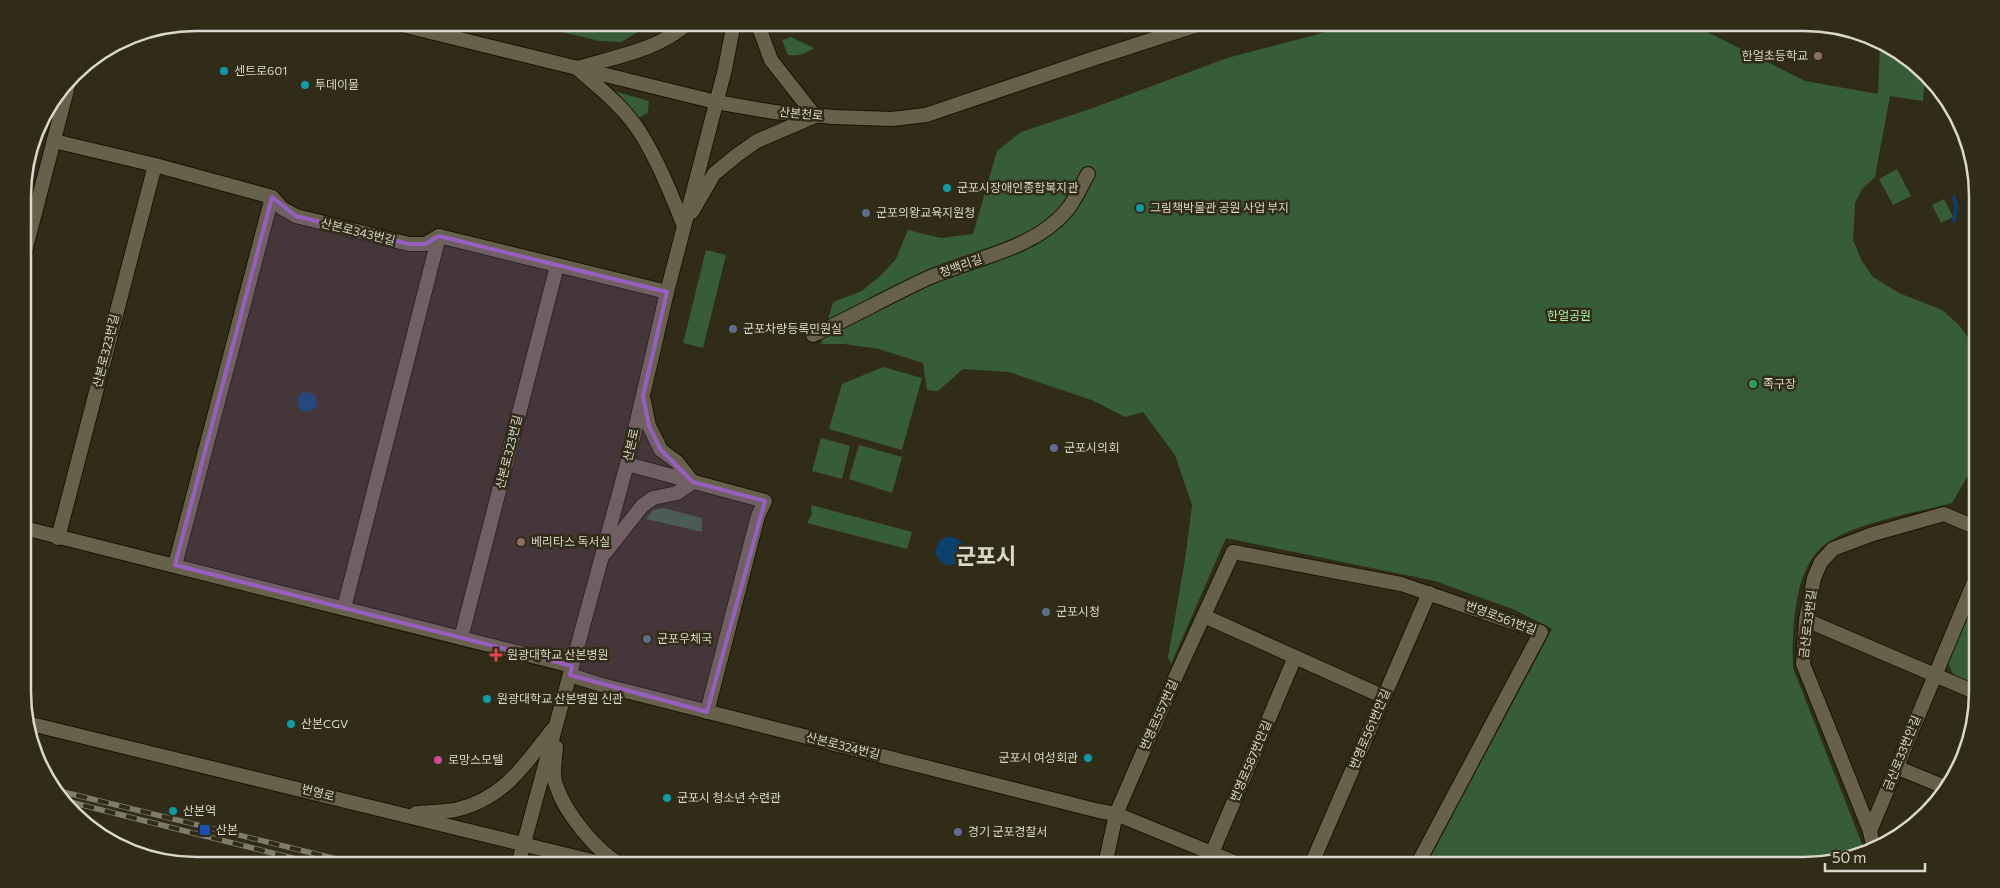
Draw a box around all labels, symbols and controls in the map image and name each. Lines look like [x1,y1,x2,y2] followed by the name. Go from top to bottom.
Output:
[1742,48,1808,62] place label: 한얼초등학교
[1812,50,1824,62] marker: 한얼초등학교
[234,63,287,77] place label: 센트로601
[218,65,230,77] marker: 센트로601
[315,77,359,91] place label: 투데이몰
[299,79,311,91] marker: 투데이몰
[778,104,824,122] street label: 산본천로
[957,180,1078,194] place label: 군포시장애인종합복지관
[941,182,953,194] marker: 군포시장애인종합복지관
[1150,200,1289,214] place label: 그림책박물관 공원 사업 부지
[1134,202,1146,214] marker: 그림책박물관 공원 사업 부지
[876,205,975,219] place label: 군포의왕교육지원청
[860,207,872,219] marker: 군포의왕교육지원청
[320,215,397,247] street label: 산본로343번길
[938,251,984,279] street label: 청백리길
[1547,308,1591,322] park label: 한얼공원
[89,312,121,389] street label: 산본로323번길
[743,321,842,335] place label: 군포차량등록민원실
[727,323,739,335] marker: 군포차량등록민원실
[1763,376,1796,390] place label: 족구장
[1747,378,1759,390] marker: 족구장
[492,413,524,490] street label: 산본로323번길
[619,427,641,462] street label: 산본로
[1064,440,1119,454] place label: 군포시의회
[1048,442,1060,454] marker: 군포시의회
[531,534,611,548] place label: 베리타스 독서실
[515,536,527,548] marker: 베리타스 독서실
[956,542,1016,569] district label: 군포시
[1796,589,1818,659] street label: 금산로33번길
[1464,598,1539,636] street label: 번영로561번길
[1056,604,1100,618] place label: 군포시청
[1040,606,1052,618] marker: 군포시청
[657,631,712,645] place label: 군포우체국
[641,633,653,645] marker: 군포우체국
[507,647,609,661] place label: 원광대학교 산본병원
[489,648,503,662] marker: 원광대학교 산본병원
[1136,677,1180,752] street label: 번영로557번길
[1346,686,1392,771] street label: 번영로561번안길
[497,691,623,705] place label: 원광대학교 산본병원 신관
[481,693,493,705] marker: 원광대학교 산본병원 신관
[1880,713,1923,792] street label: 금산로33번안길
[301,716,348,730] place label: 산본CGV
[285,718,297,730] marker: 산본CGV
[1227,718,1273,803] street label: 번영로587번안길
[805,729,882,761] street label: 산본로324번길
[998,750,1078,764] place label: 군포시 여성회관
[448,752,503,766] place label: 로망스모텔
[1082,752,1094,764] marker: 군포시 여성회관
[432,754,444,766] marker: 로망스모텔
[300,781,336,803] street label: 번영로
[677,790,781,804] place label: 군포시 청소년 수련관
[661,792,673,804] marker: 군포시 청소년 수련관
[183,803,216,817] place label: 산본역
[167,805,179,817] marker: 산본역
[216,822,238,836] place label: 산본
[198,823,212,837] marker: 산본
[968,824,1048,838] place label: 경기 군포경찰서
[952,826,964,838] marker: 경기 군포경찰서
[1825,840,1925,872] scale bar
[1832,848,1866,866] text: 50 m

